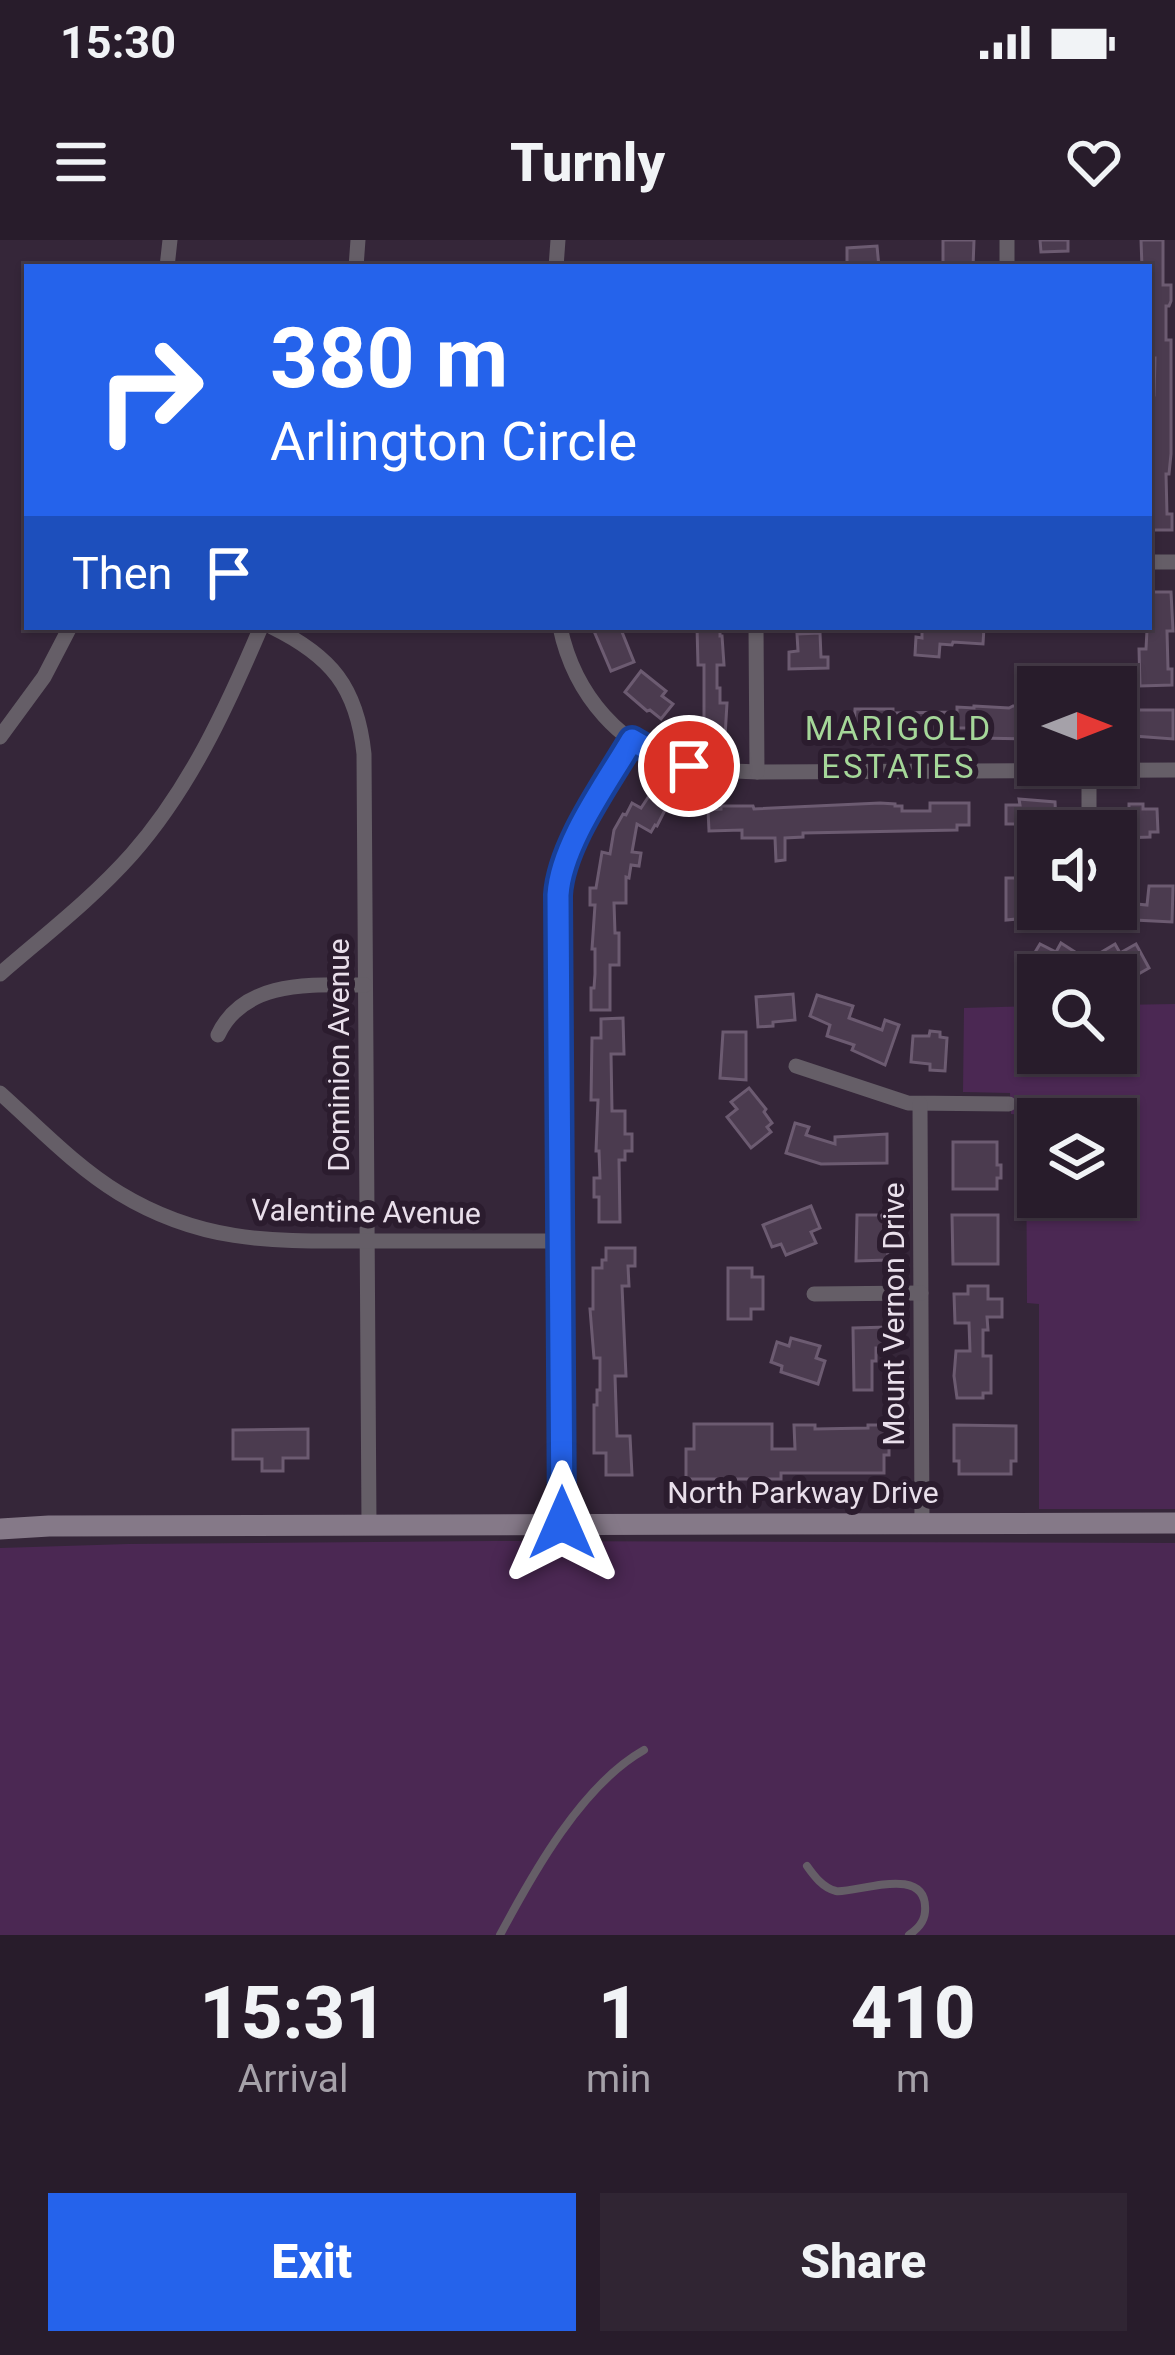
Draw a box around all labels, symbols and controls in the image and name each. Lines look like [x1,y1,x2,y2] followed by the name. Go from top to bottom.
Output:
[60,16,176,69] text: 15:30
[48,129,114,195] icon: menu
[1061,129,1127,195] icon: heart
[510,131,665,194] text: Turnly
[270,309,508,408] text: 380 m
[72,312,228,468] icon: right
[270,410,637,473] text: Arlington Circle
[196,540,262,606] icon: arrive
[72,547,172,600] text: Then
[1017,666,1137,786] north arrow
[1017,666,1137,1218] map controls
[805,709,993,786] district label: MARIGOLD ESTATES
[638,715,740,817] pin
[656,733,722,799] icon: arrive
[1017,810,1137,930] button: sound
[321,938,356,1172] street label: Dominion Avenue
[1017,954,1137,1074] button: search
[1017,1098,1137,1218] button: layers
[876,1182,911,1446] street label: Mount Vernon Drive
[251,1192,481,1231] street label: Valentine Avenue
[499,1460,625,1586] position arrow
[667,1475,939,1510] street label: North Parkway Drive
[200,1971,387,2056] text: 15:31
[598,1971,639,2056] text: 1
[851,1971,975,2056] text: 410
[238,2056,348,2102] text: Arrival
[586,2056,651,2102] text: min
[896,2056,930,2102] text: m
[48,2193,576,2331] button: Exit
[600,2193,1127,2331] button: Share

